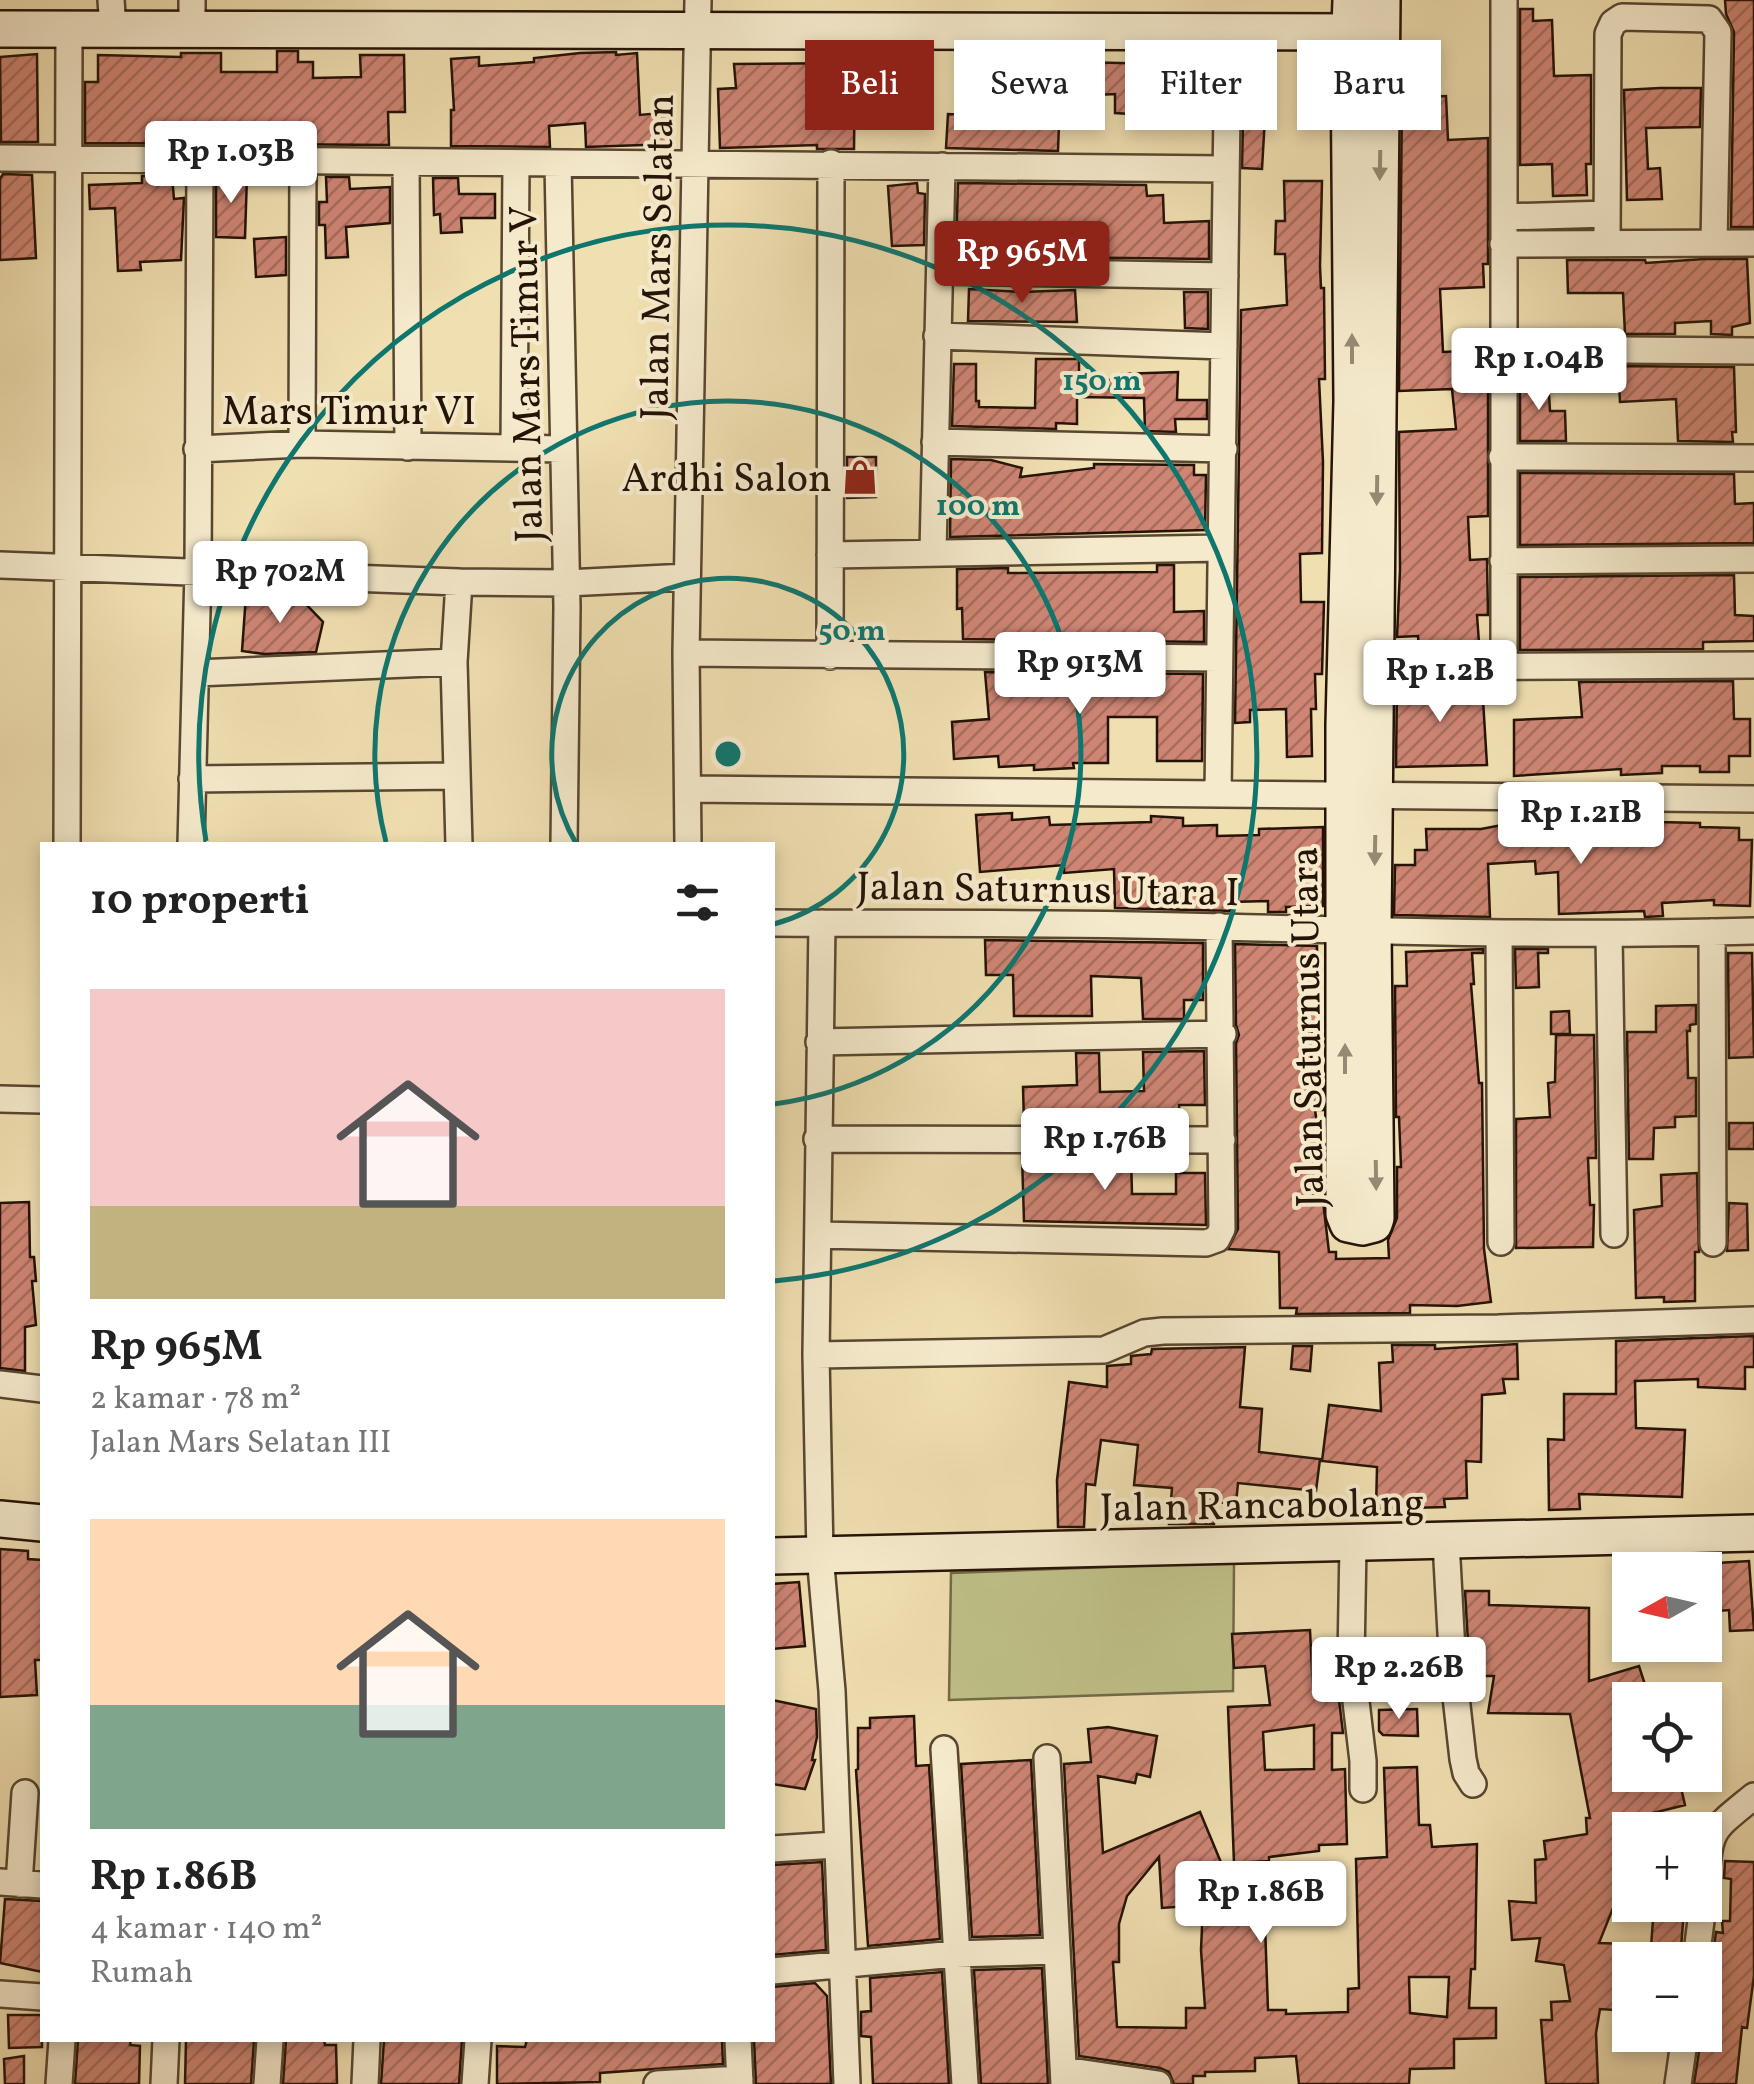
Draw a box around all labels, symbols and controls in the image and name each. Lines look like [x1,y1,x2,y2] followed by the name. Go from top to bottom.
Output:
[805,40,934,130] chip: Beli
[954,40,1105,130] chip: Sewa
[1125,40,1277,130] chip: Filter
[1297,40,1441,130] chip: Baru
[629,94,691,421] street label: Jalan Mars Selatan
[128,121,334,206] pin: Rp 1.03B
[167,131,295,175] text: Rp 1.03B
[1372,149,1388,181] one-way arrow
[498,205,560,543] street label: Jalan Mars Timur V
[930,221,1114,306] pin: Rp 965M
[956,231,1088,275] text: Rp 965M
[1436,328,1642,413] pin: Rp 1.04B
[1344,333,1360,365] one-way arrow
[1473,338,1605,382] text: Rp 1.04B
[1062,361,1142,403] text: 150 m
[222,386,476,442] street label: Mars Timur VI
[622,453,832,509] place label: Ardhi Salon
[841,458,879,496] shop icon: Ardhi Salon
[1369,474,1385,506] one-way arrow
[936,486,1020,528] text: 100 m
[188,541,372,626] pin: Rp 702M
[215,551,345,595] text: Rp 702M
[818,611,886,653] text: 50 m
[988,632,1172,717] pin: Rp 913M
[1348,640,1532,725] pin: Rp 1.2B
[1017,642,1143,686] text: Rp 913M
[1385,650,1495,694] text: Rp 1.2B
[710,736,746,772] centre of rings
[1478,782,1684,867] pin: Rp 1.21B
[1520,792,1642,836] text: Rp 1.21B
[1366,834,1382,866] one-way arrow
[1279,846,1341,1208] street label: Jalan Saturnus Utara
[856,861,1240,923] street label: Jalan Saturnus Utara I
[90,873,310,932] text: 10 properti
[670,875,725,930] icon: filters
[1337,1043,1353,1075] one-way arrow
[318,1054,498,1234] icon: home
[1002,1108,1208,1193] pin: Rp 1.76B
[1043,1118,1167,1162] text: Rp 1.76B
[1368,1159,1384,1191] one-way arrow
[90,1319,262,1378] text: Rp 965M
[90,1378,301,1422] text: 2 kamar · 78 m²
[90,1422,391,1466] text: Jalan Mars Selatan III
[1099,1477,1425,1539] street label: Jalan Rancabolang
[1612,1552,1722,1662] north arrow
[1612,1552,1722,2052] map controls
[318,1584,498,1764] icon: home
[1296,1637,1502,1722] pin: Rp 2.26B
[1334,1647,1464,1691] text: Rp 2.26B
[1612,1682,1722,1792] button: locate
[1612,1812,1722,1922] button: +
[90,1849,257,1908] text: Rp 1.86B
[1158,1861,1364,1946] pin: Rp 1.86B
[1197,1871,1325,1915] text: Rp 1.86B
[90,1908,322,1952] text: 4 kamar · 140 m²
[1612,1942,1722,2052] button: −
[90,1952,193,1996] text: Rumah

